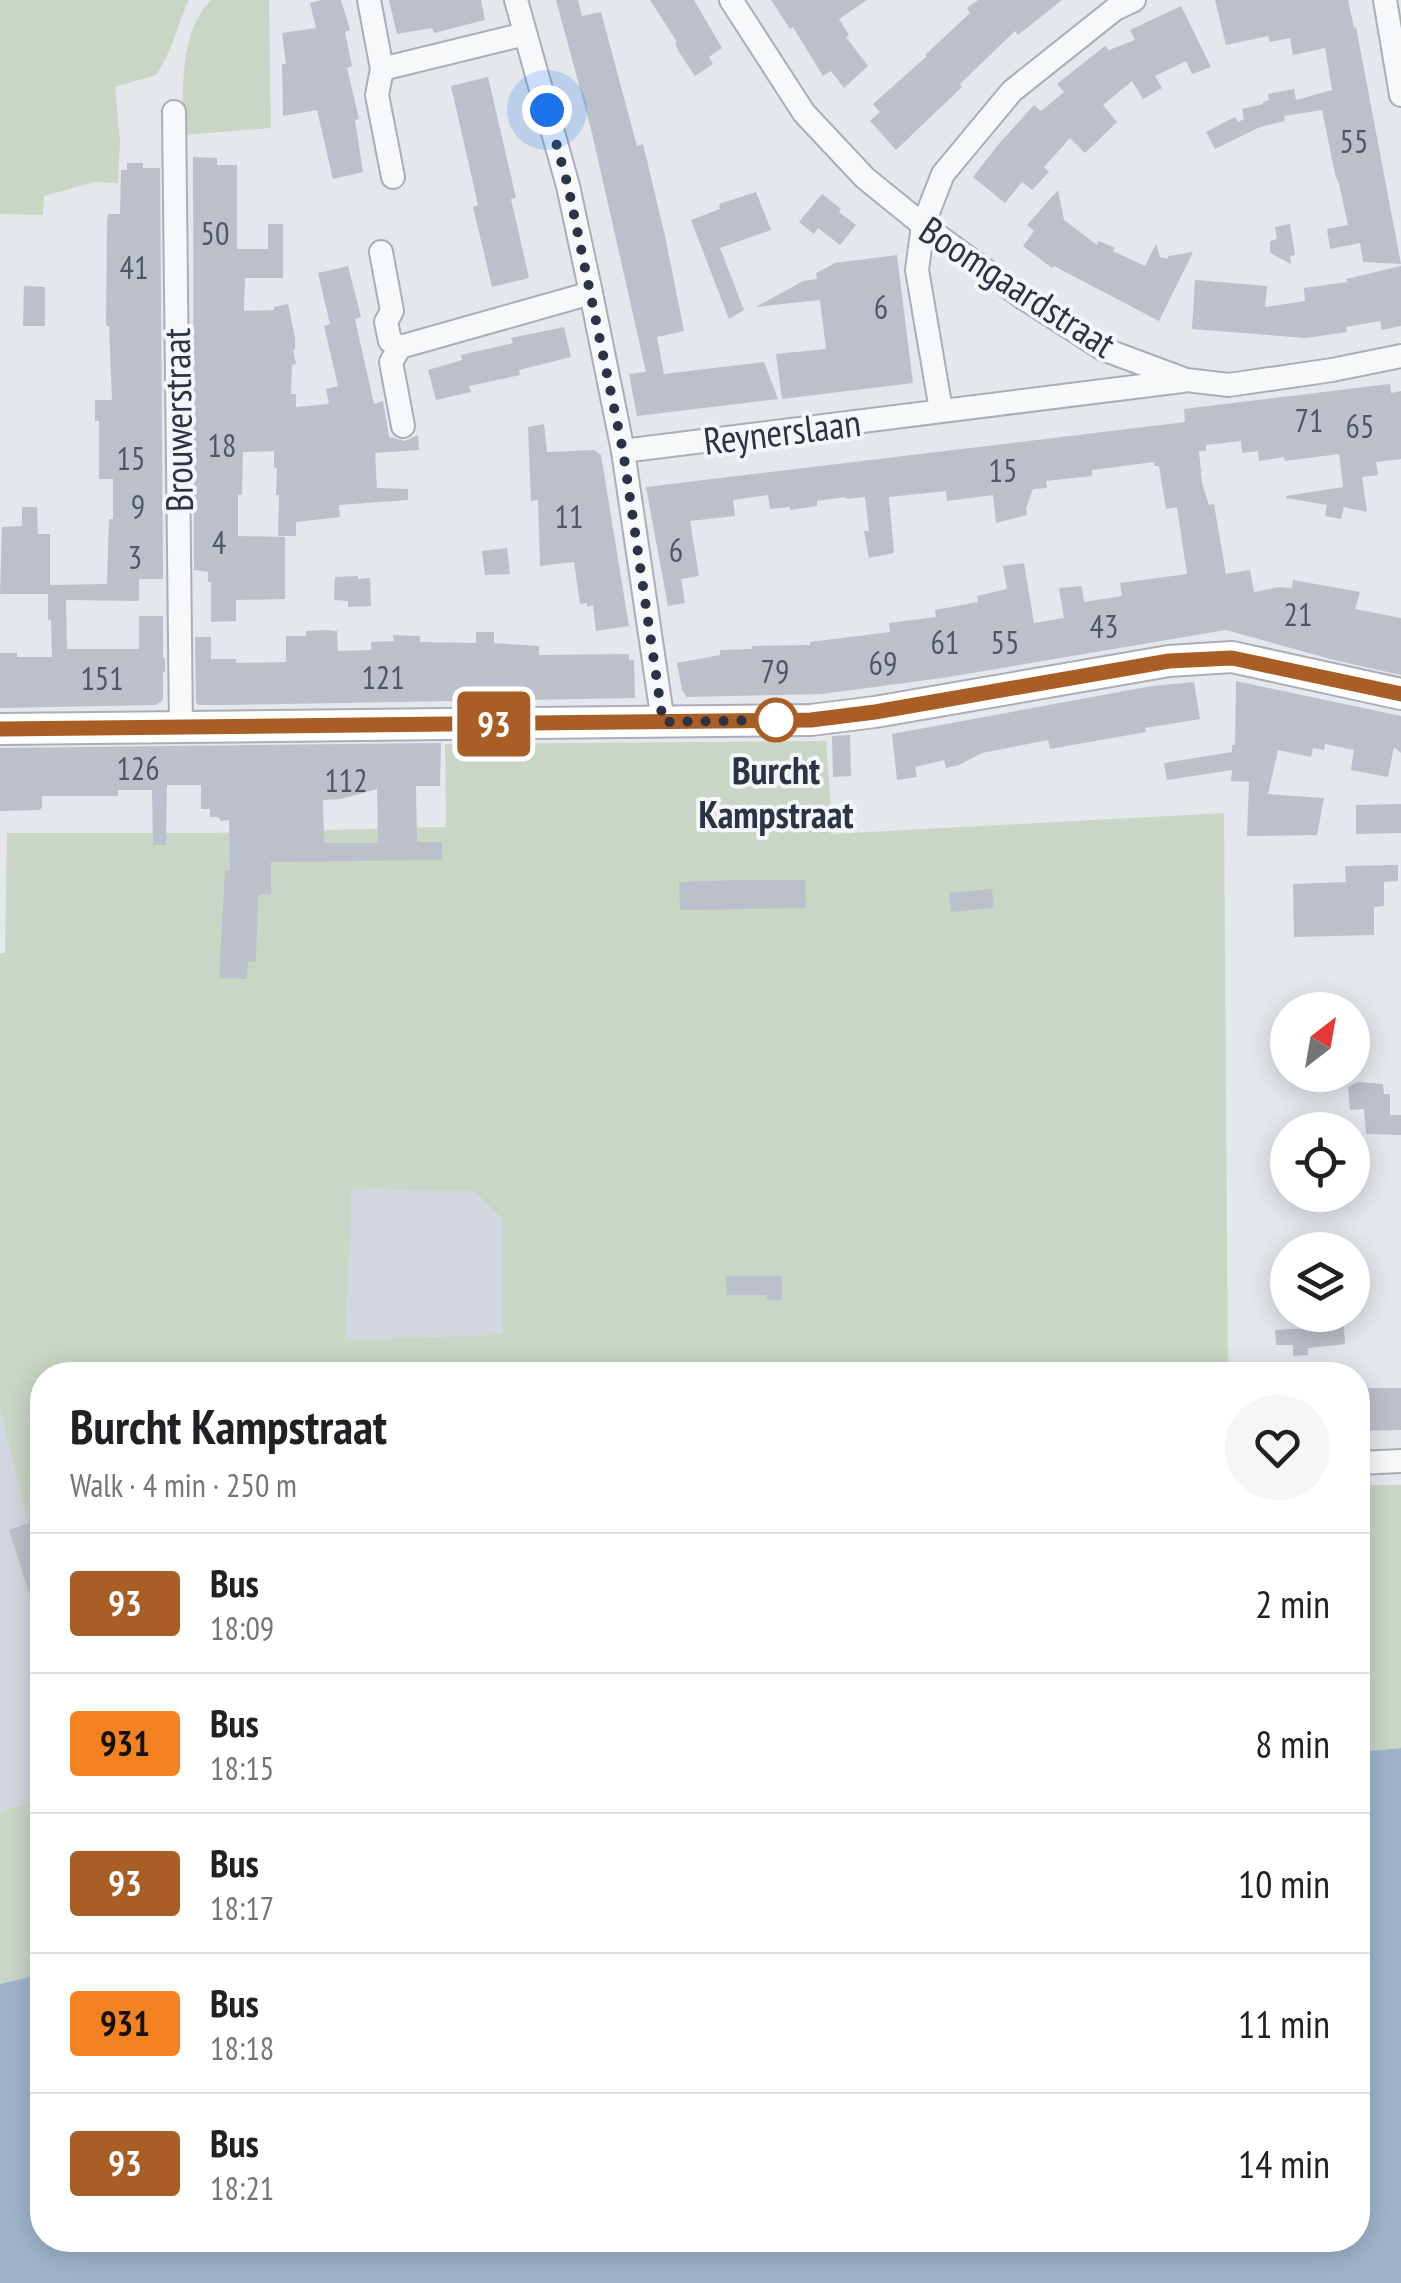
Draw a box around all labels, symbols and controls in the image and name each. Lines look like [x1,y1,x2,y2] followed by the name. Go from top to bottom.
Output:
[522,85,572,135] your location
[1340,120,1368,162] house number: 55
[911,205,1126,368] street label: Boomgaardstraat
[201,212,229,254] house number: 50
[120,246,148,288] house number: 41
[874,286,888,328] house number: 6
[151,327,203,512] street label: Brouwerstraat
[701,397,863,465] street label: Reynerslaan
[1295,399,1323,441] house number: 71
[1346,405,1374,447] house number: 65
[208,424,236,466] house number: 18
[117,437,145,479] house number: 15
[989,449,1017,491] house number: 15
[131,485,145,527] house number: 9
[555,495,583,537] house number: 11
[212,521,226,563] house number: 4
[669,529,683,571] house number: 6
[128,536,142,578] house number: 3
[1284,593,1312,635] house number: 21
[1090,605,1118,647] house number: 43
[931,621,959,663] house number: 61
[991,621,1019,663] house number: 55
[869,642,897,684] house number: 69
[761,650,789,692] house number: 79
[361,656,405,698] house number: 121
[80,657,124,699] house number: 151
[449,692,539,756] line badge: 93
[755,699,797,741] marker: Burcht Kampstraat
[477,701,511,747] text: 93
[698,745,854,838] place label: Burcht Kampstraat
[116,747,160,789] house number: 126
[324,759,368,801] house number: 112
[1270,992,1370,1092] north arrow
[1270,992,1370,1332] map controls
[1270,1112,1370,1212] button: locate
[1270,1232,1370,1332] button: layers
[70,1395,387,1457] text: Burcht Kampstraat
[1225,1395,1330,1500] button: heart
[70,1464,297,1506] text: Walk · 4 min · 250 m
[210,1558,259,1607] text: Bus
[1255,1579,1330,1628] text: 2 min
[108,1580,142,1626] text: 93
[210,1607,274,1649] text: 18:09
[210,1698,259,1747] text: Bus
[1255,1719,1330,1768] text: 8 min
[100,1720,150,1766] text: 931
[210,1747,274,1789] text: 18:15
[210,1838,259,1887] text: Bus
[1238,1859,1330,1908] text: 10 min
[108,1860,142,1906] text: 93
[210,1887,274,1929] text: 18:17
[210,1978,259,2027] text: Bus
[1238,1999,1330,2048] text: 11 min
[100,2000,150,2046] text: 931
[210,2027,274,2069] text: 18:18
[210,2118,259,2167] text: Bus
[1238,2139,1330,2188] text: 14 min
[108,2140,142,2186] text: 93
[210,2167,274,2209] text: 18:21

